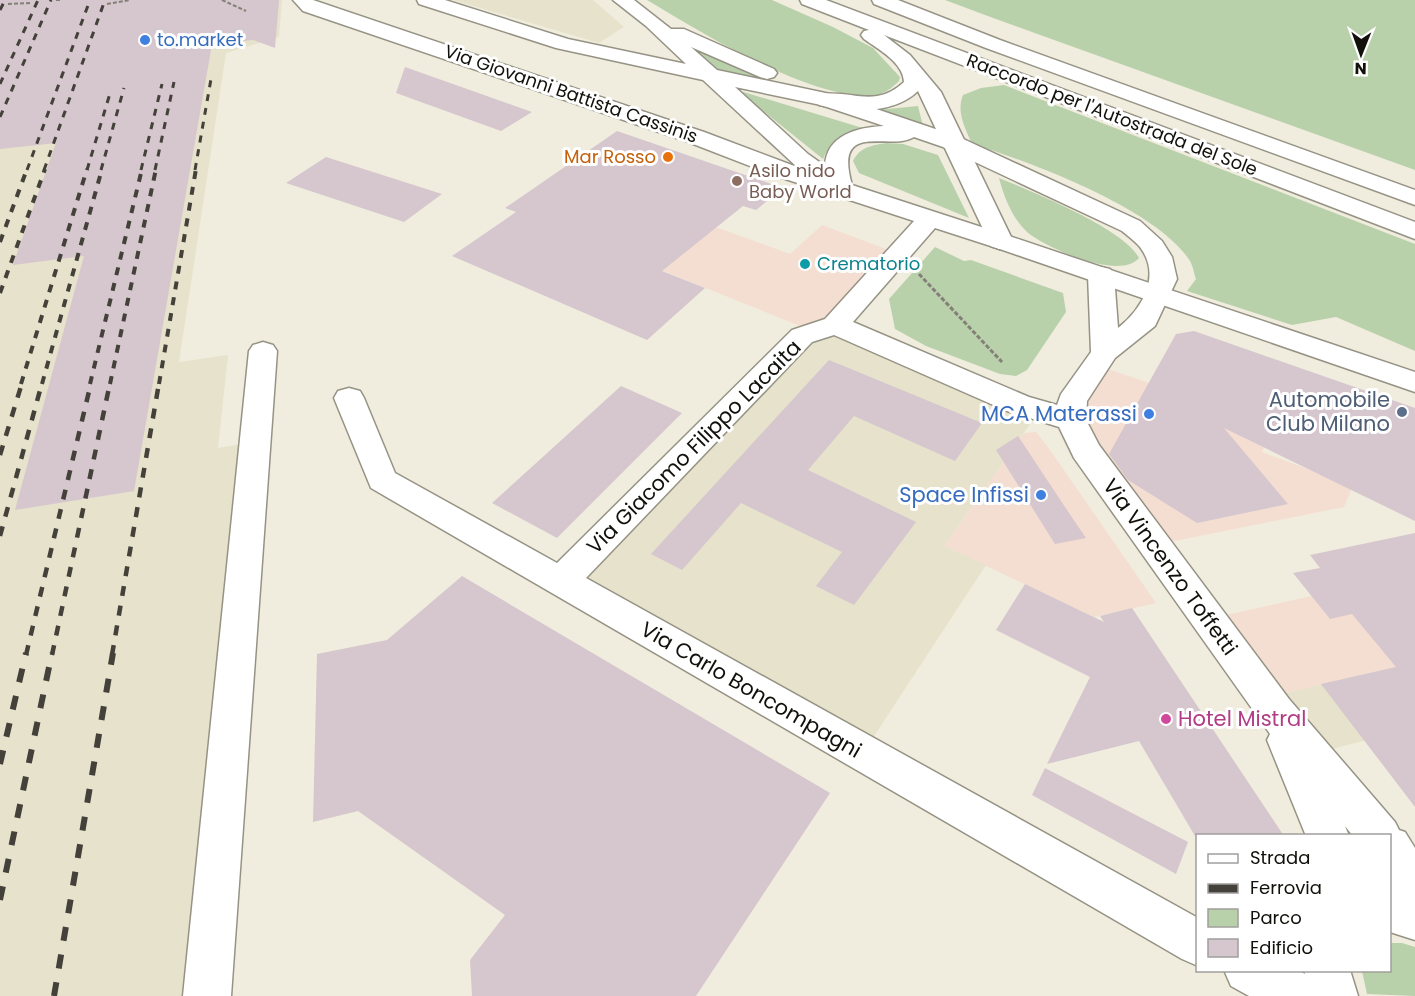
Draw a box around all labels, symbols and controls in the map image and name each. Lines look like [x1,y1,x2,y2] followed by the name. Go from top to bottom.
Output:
[1331,24,1391,84] north arrow
[157,27,243,52] place label: to.market
[138,33,152,47] marker: to.market
[441,38,701,149] street label: Via Giovanni Battista Cassinis
[963,47,1261,182] street label: Raccordo per l'Autostrada del Sole
[1355,57,1367,80] text: N
[564,144,656,169] place label: Mar Rosso
[661,150,675,164] marker: Mar Rosso
[749,158,852,204] place label: Asilo nido Baby World
[730,174,744,188] marker: Asilo nido Baby World
[817,251,920,276] place label: Crematorio
[798,257,812,271] marker: Crematorio
[580,333,807,560] street label: Via Giacomo Filippo Lacaita
[1266,385,1390,438] place label: Automobile Club Milano
[981,399,1137,428] place label: MCA Materassi
[1395,405,1409,419] marker: Automobile Club Milano
[1142,407,1156,421] marker: MCA Materassi
[1096,472,1244,661] street label: Via Vincenzo Toffetti
[899,480,1029,509] place label: Space Infissi
[1034,488,1048,502] marker: Space Infissi
[636,614,867,765] street label: Via Carlo Boncompagni
[1178,704,1306,733] place label: Hotel Mistral
[1159,712,1173,726] marker: Hotel Mistral
[1196,834,1391,972] legend
[1250,845,1310,870] text: Strada
[1250,875,1322,900] text: Ferrovia
[1250,905,1302,930] text: Parco
[1250,935,1313,960] text: Edificio

